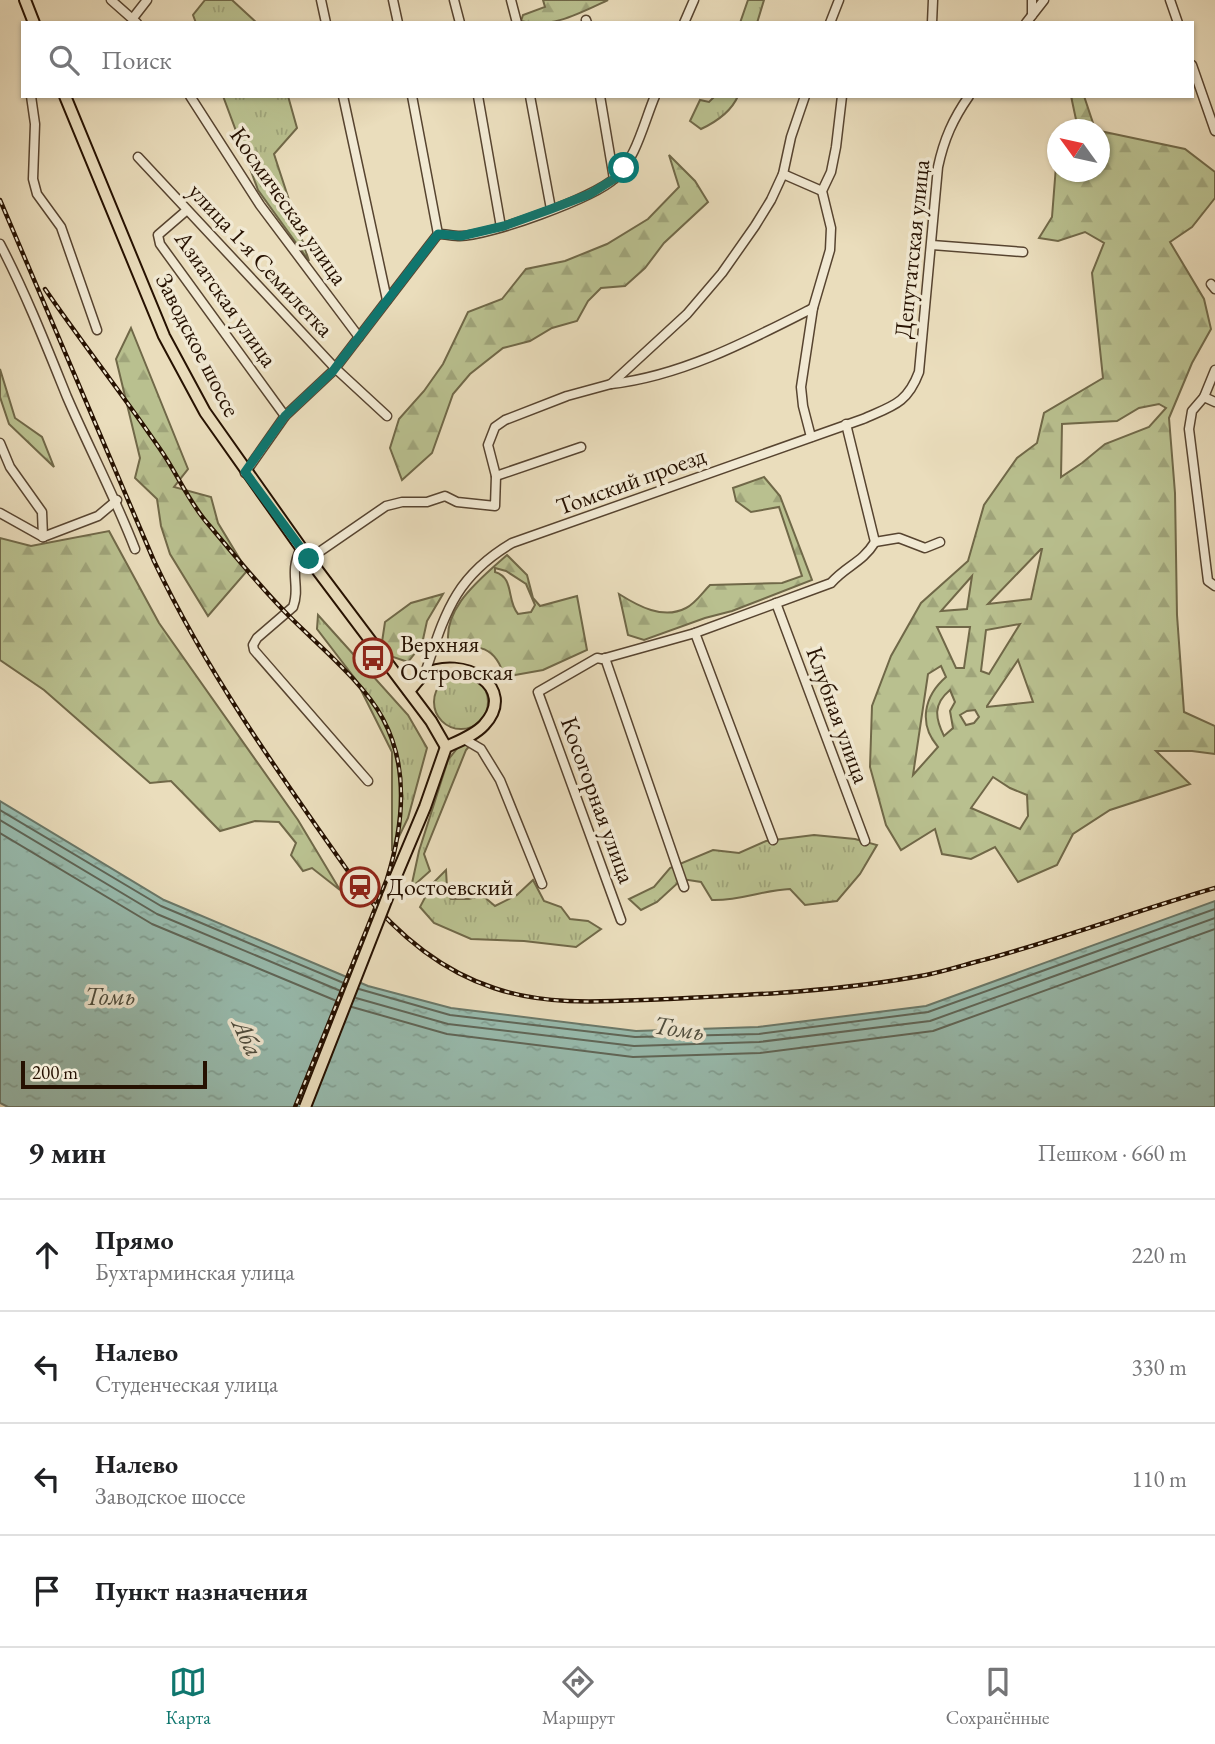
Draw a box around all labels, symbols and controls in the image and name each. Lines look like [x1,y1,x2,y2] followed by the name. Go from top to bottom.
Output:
[21,21,1194,98] search box
[45,41,83,79] icon: search
[101,43,172,77] text: Поиск
[1047,119,1110,182] north arrow
[223,121,356,291] street label: Космическая улица
[608,152,639,183] route start
[887,158,936,340] street label: Депутатская улица
[182,176,341,344] street label: улица 1-я Семилетка
[167,224,285,373] street label: Азиатская улица
[149,268,248,422] street label: Заводское шоссе
[552,439,710,522] street label: Томский проезд
[293,543,324,574] route end
[400,628,514,687] place label: Верхняя Островская
[352,637,394,679] bus stop icon: Верхняя Островская
[799,642,878,788] street label: Клубная улица
[554,712,643,888] street label: Косогорная улица
[339,866,381,908] station icon: Достоевский
[387,871,513,902] place label: Достоевский
[84,979,136,1013] water label: Томь
[651,1008,707,1048] water label: Томь
[224,1010,272,1062] water label: Аба
[21,1058,206,1090] scale bar
[32,1060,78,1085] text: 200 m
[28,1133,106,1172] text: 9 мин
[1038,1138,1187,1168] text: Пешком · 660 m
[95,1223,174,1257] text: Прямо
[28,1236,66,1274] icon: ahead
[1131,1240,1187,1270] text: 220 m
[95,1257,295,1287] text: Бухтарминская улица
[95,1335,178,1369] text: Налево
[28,1348,66,1386] icon: left
[1131,1352,1187,1382] text: 330 m
[95,1369,278,1399] text: Студенческая улица
[95,1447,178,1481] text: Налево
[28,1460,66,1498] icon: left
[1131,1464,1187,1494] text: 110 m
[95,1481,246,1511] text: Заводское шоссе
[28,1572,66,1610] icon: arrive
[95,1574,308,1608] text: Пункт назначения
[166,1663,211,1730] tab: Карта
[542,1663,615,1730] tab: Маршрут
[946,1663,1049,1730] tab: Сохранённые

